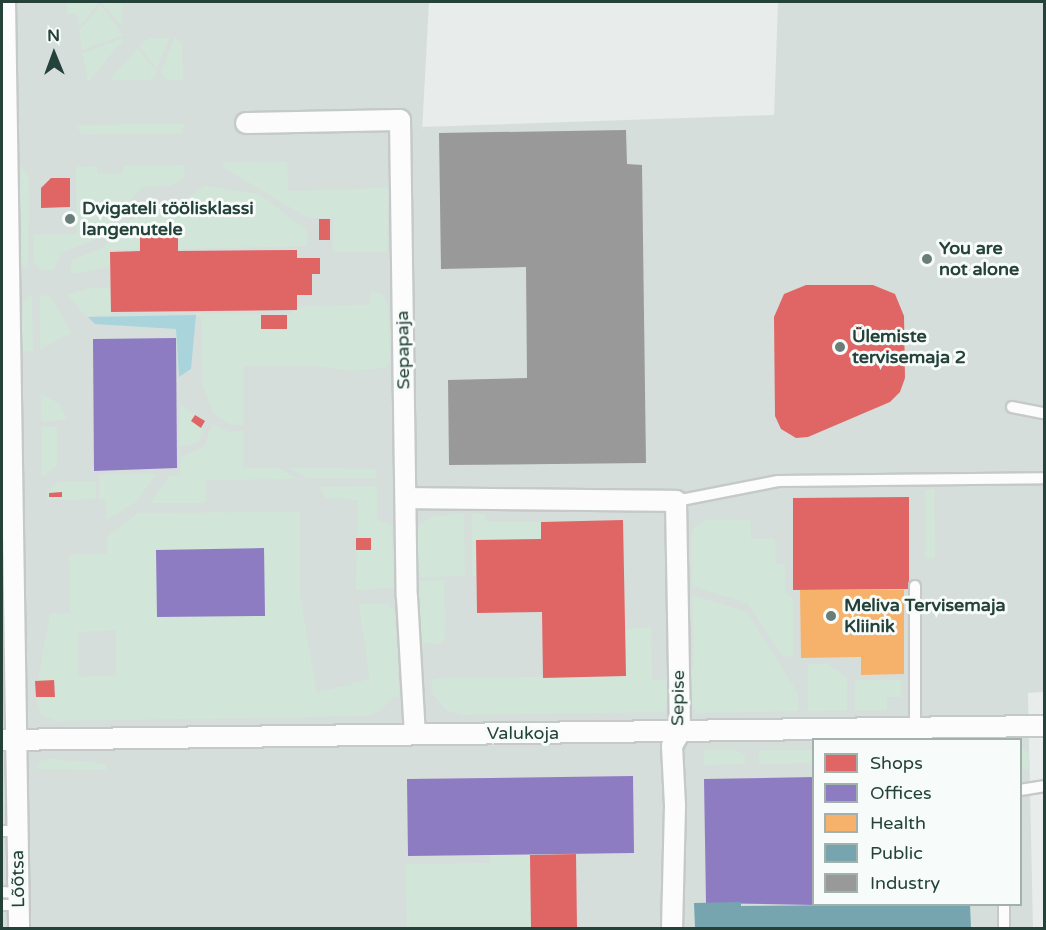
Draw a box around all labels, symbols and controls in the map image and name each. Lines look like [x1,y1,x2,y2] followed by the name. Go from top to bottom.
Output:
[24,24,84,84] north arrow
[47,26,60,46] text: N
[82,198,254,240] place label: Dvigateli töölisklassi langenutele
[63,212,77,226] marker: Dvigateli töölisklassi langenutele
[939,238,1019,280] place label: You are not alone
[920,252,934,266] marker: You are not alone
[392,310,414,390] street label: Sepapaja
[852,326,966,368] place label: Ülemiste tervisemaja 2
[833,340,847,354] marker: Ülemiste tervisemaja 2
[844,595,1006,638] place label: Meliva Tervisemaja Kliinik
[822,607,840,625] marker: Meliva Tervisemaja Kliinik
[667,670,689,726] street label: Sepise
[487,722,559,744] street label: Valukoja
[812,738,1022,906] legend
[870,752,923,774] text: Shops
[870,782,932,804] text: Offices
[870,812,926,834] text: Health
[870,842,923,864] text: Public
[7,850,29,908] street label: Lõõtsa
[870,872,940,894] text: Industry

